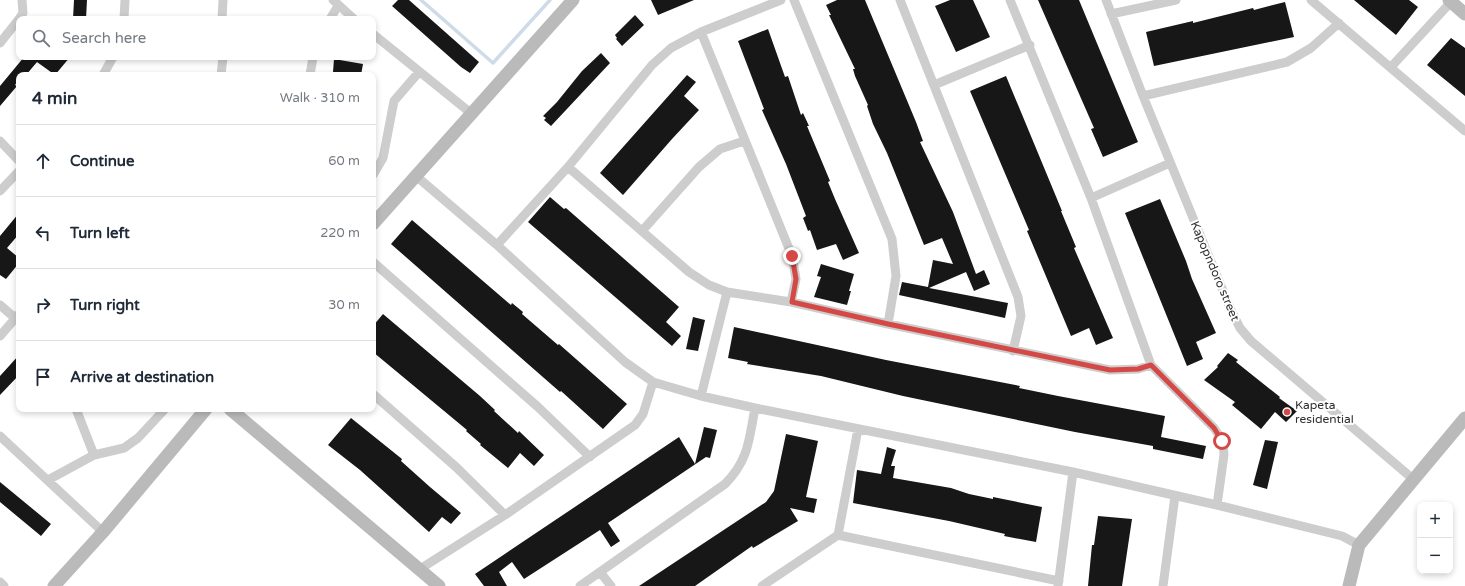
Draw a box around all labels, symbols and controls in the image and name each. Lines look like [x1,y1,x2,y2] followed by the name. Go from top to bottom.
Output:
[16,16,376,60] search box
[30,27,52,49] icon: search
[62,29,146,47] text: Search here
[32,88,77,109] text: 4 min
[280,90,360,106] text: Walk · 310 m
[32,150,54,172] icon: ahead
[70,152,134,170] text: Continue
[328,153,360,169] text: 60 m
[1188,219,1243,323] street label: Kapopndoro street
[32,222,54,244] icon: left
[70,224,130,242] text: Turn left
[320,225,360,241] text: 220 m
[783,247,801,265] route end
[32,294,54,316] icon: right
[70,296,140,314] text: Turn right
[328,297,360,313] text: 30 m
[32,366,54,388] icon: arrive
[70,368,214,386] text: Arrive at destination
[1295,398,1354,426] place label: Kapeta residential
[1282,407,1292,417] marker: Kapeta residential
[1213,432,1231,450] route start
[1417,502,1453,574] map controls
[1417,502,1453,538] button: +
[1417,538,1453,574] button: −

